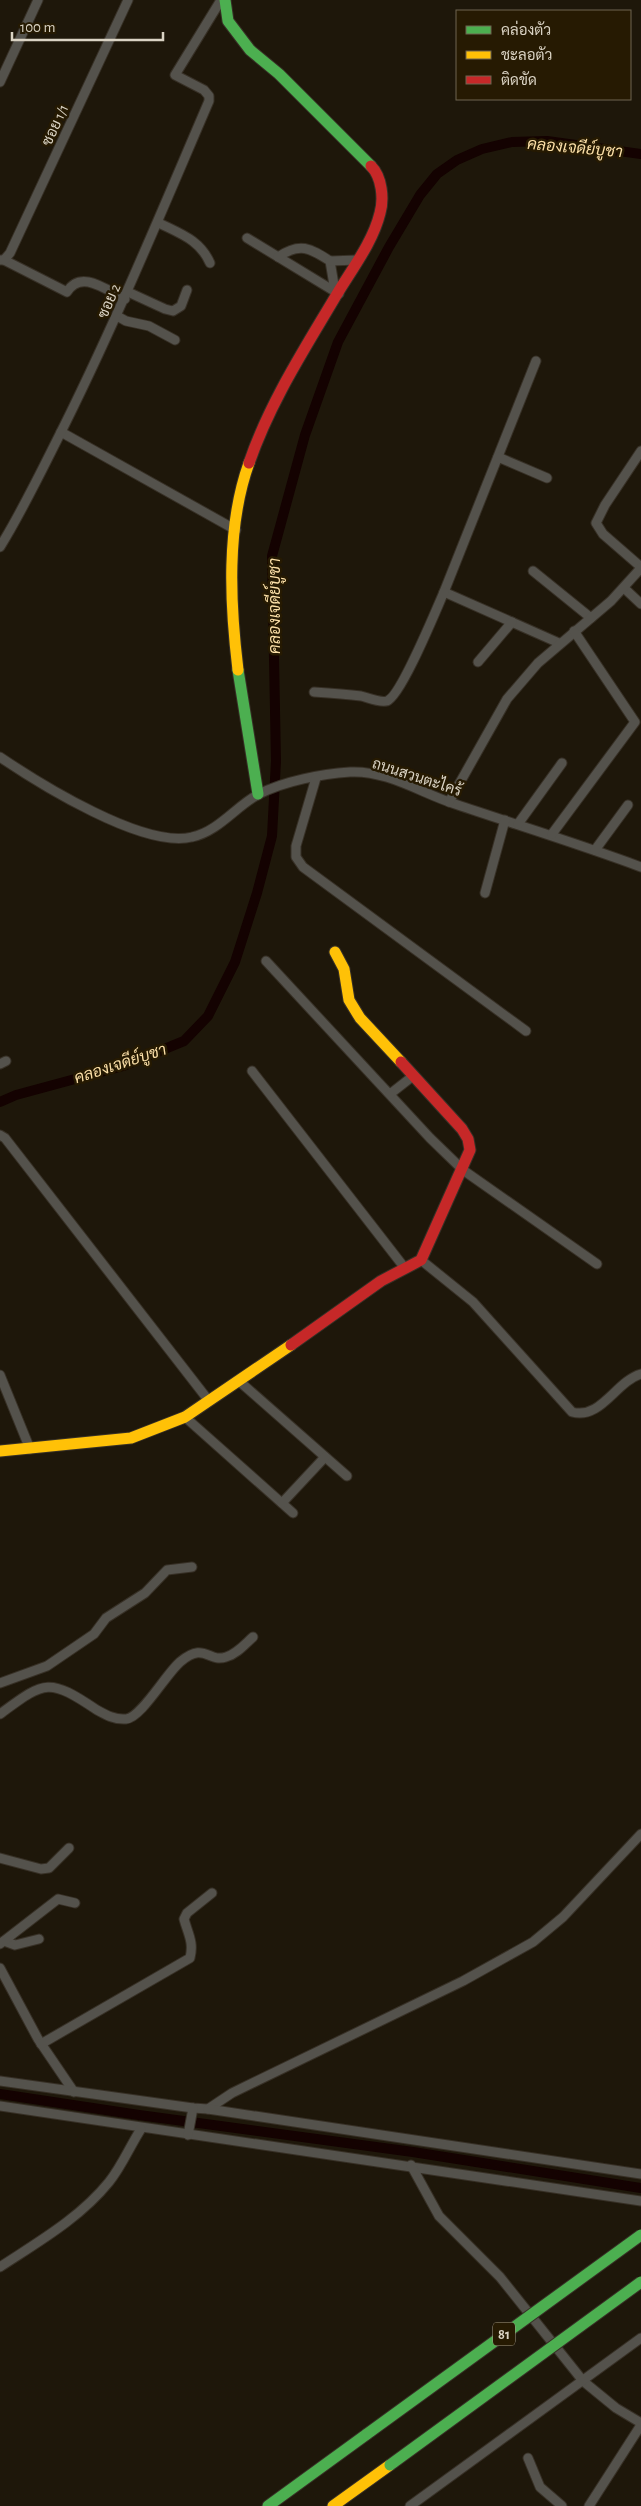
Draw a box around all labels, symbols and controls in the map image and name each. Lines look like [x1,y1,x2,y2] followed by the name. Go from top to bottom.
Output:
[12,10,164,42] scale bar
[456,10,631,100] legend
[20,20,55,35] text: 100 m
[501,20,551,38] text: คล่องตัว
[501,46,552,63] text: ชะลอตัว
[501,71,537,88] text: ติดขัด
[39,102,71,148] street label: ซอย 1/1
[526,131,624,163] water label: คลองเจดีย์บูชา
[95,282,124,321] street label: ซอย 2
[262,558,286,654] water label: คลองเจดีย์บูชา
[370,753,465,799] street label: ถนนสวนตะไคร้
[71,1037,170,1089] water label: คลองเจดีย์บูชา
[493,2322,515,2346] road number: 81

